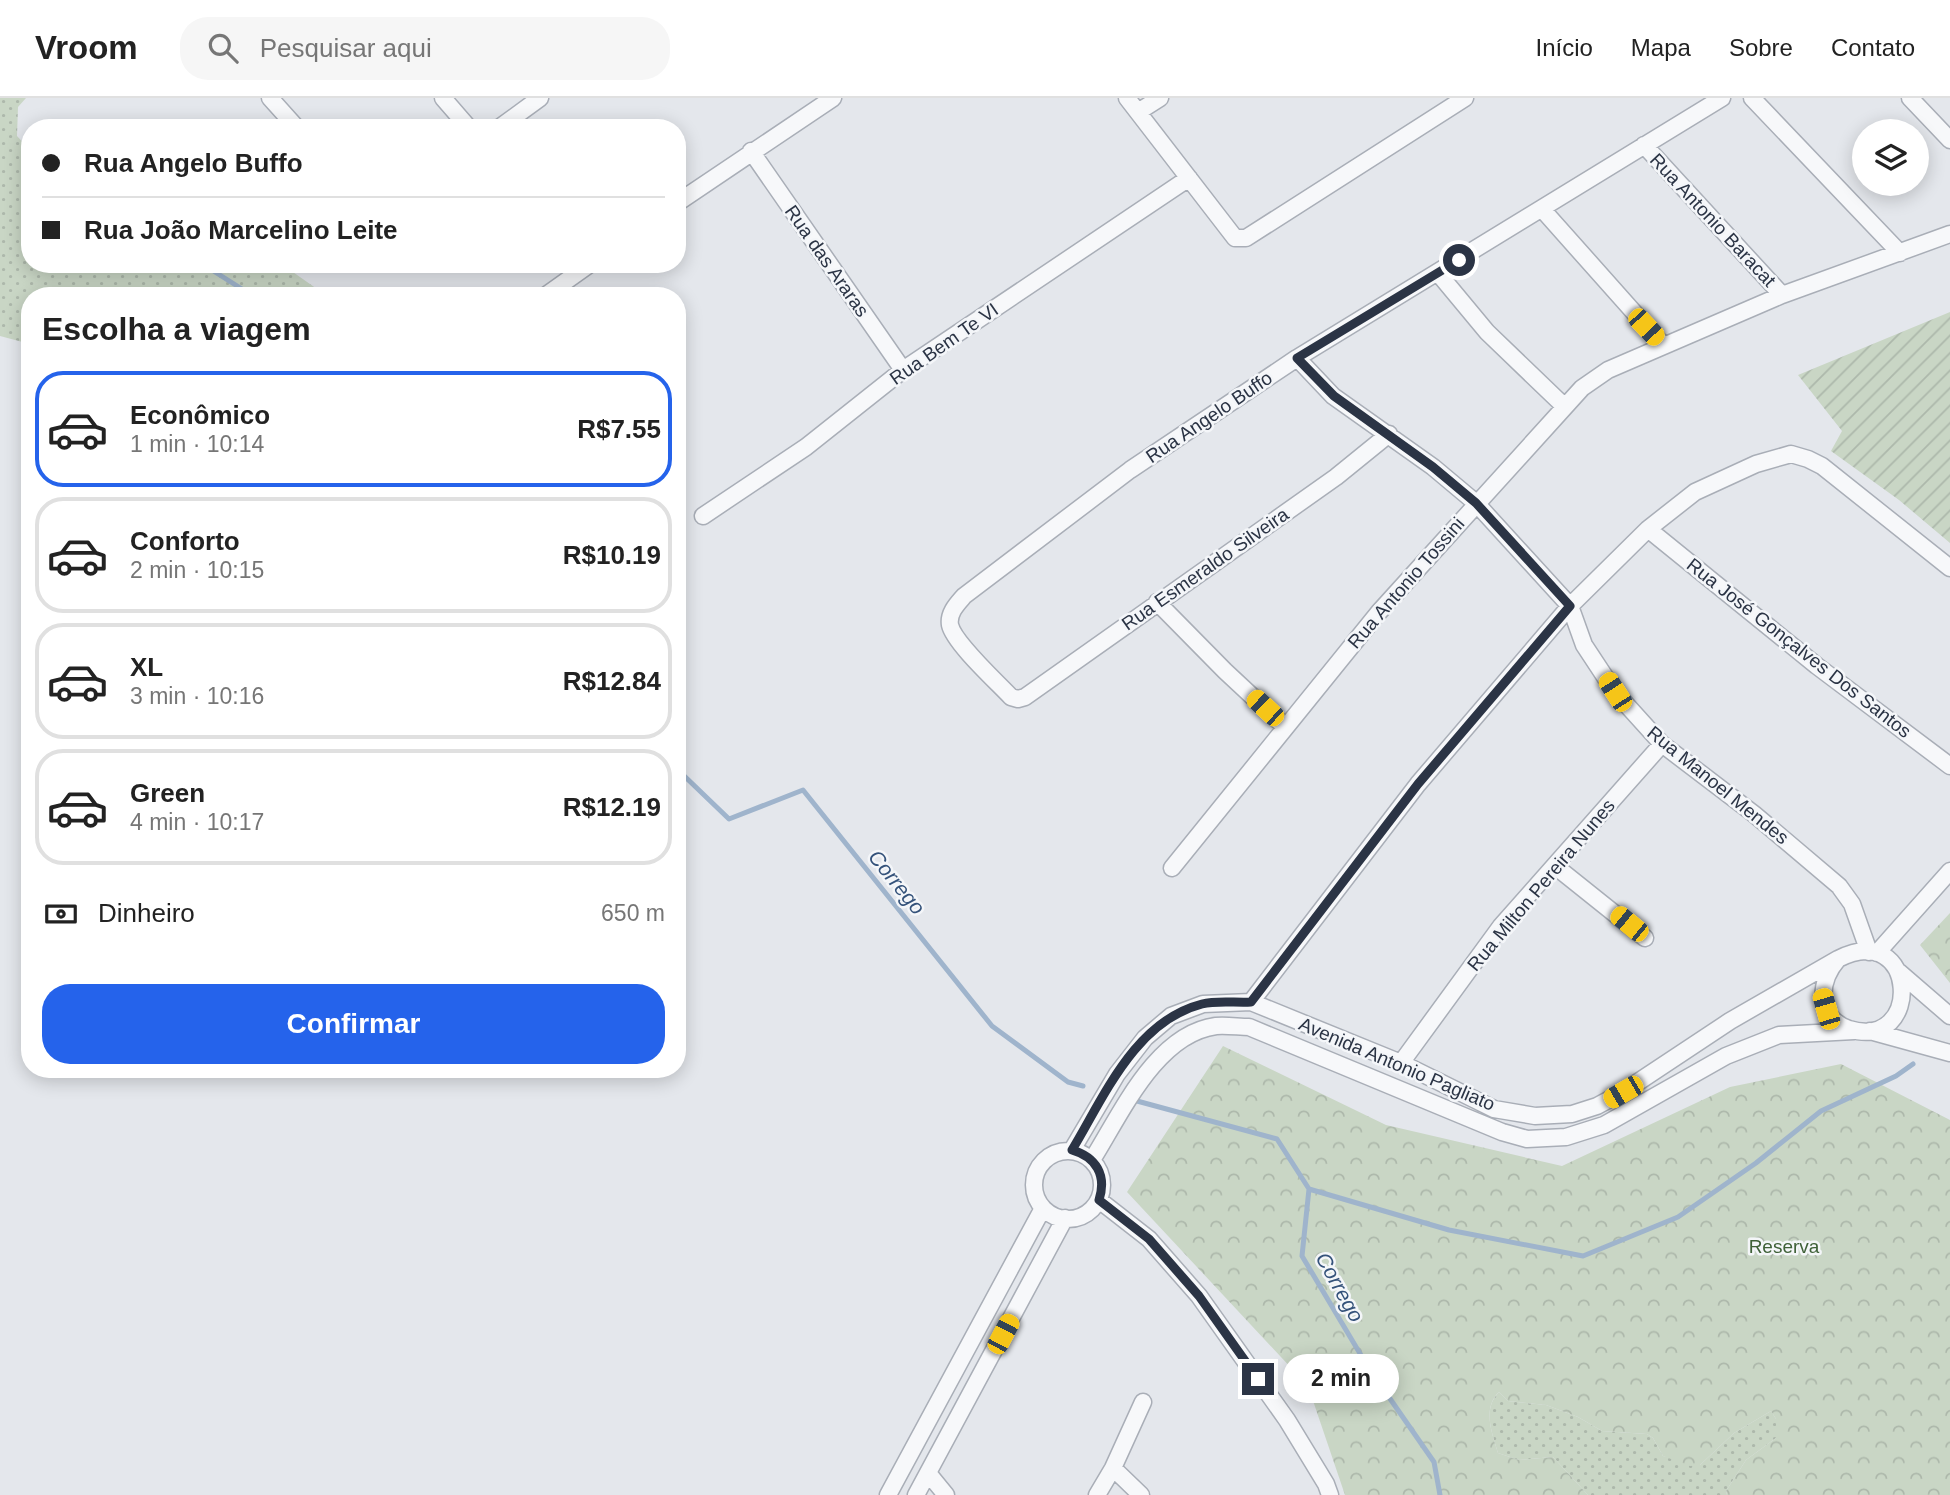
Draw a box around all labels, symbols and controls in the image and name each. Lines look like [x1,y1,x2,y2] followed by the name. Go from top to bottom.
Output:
[180,17,670,80] search box
[35,29,138,66] text: Vroom
[204,29,242,67] icon: search
[260,33,432,63] text: Pesquisar aqui
[1535,34,1593,61] text: Início
[1631,34,1691,61] text: Mapa
[1729,34,1793,61] text: Sobre
[1831,34,1915,61] text: Contato
[1852,119,1929,196] map controls
[1852,119,1929,196] button: layers
[84,148,303,178] text: Rua Angelo Buffo
[1646,149,1781,291] street label: Rua Antonio Baracat
[781,201,873,321] street label: Rua das Araras
[84,215,398,245] text: Rua João Marcelino Leite
[1443,244,1475,276] route start
[886,299,1002,389] street label: Rua Bem Te VI
[1624,304,1669,350] car
[42,311,311,347] text: Escolha a viagem
[1142,367,1276,467] street label: Rua Angelo Buffo
[46,398,109,461] icon: car
[130,400,270,430] text: Econômico
[577,414,661,444] text: R$7.55
[130,431,264,457] text: 1 min · 10:14
[1118,503,1293,635] street label: Rua Esmeraldo Silveira
[1343,513,1469,653] street label: Rua Antonio Tossini
[46,524,109,587] icon: car
[130,526,240,556] text: Conforto
[563,540,661,570] text: R$10.19
[1683,554,1915,742] street label: Rua José Gonçalves Dos Santos
[130,557,264,583] text: 2 min · 10:15
[46,650,109,713] icon: car
[130,652,163,682] text: XL
[563,666,661,696] text: R$12.84
[1595,669,1636,715] car
[130,683,264,709] text: 3 min · 10:16
[1243,686,1288,730] car
[1643,722,1793,848] street label: Rua Manoel Mendes
[46,776,109,839] icon: car
[130,778,205,808] text: Green
[563,792,661,822] text: R$12.19
[1463,795,1619,975] street label: Rua Milton Pereira Nunes
[130,809,264,835] text: 4 min · 10:17
[864,845,930,919] water label: Corrego
[42,895,80,933] icon: cash
[98,898,195,928] text: Dinheiro
[601,900,665,926] text: 650 m
[1607,903,1652,945] car
[42,984,665,1064] button: Confirmar
[1811,986,1842,1032] car
[1296,1013,1498,1115] street label: Avenida Antonio Pagliato
[1600,1072,1647,1112] car
[1749,1236,1820,1257] park label: Reserva
[1312,1248,1369,1326] water label: Corrego
[984,1311,1023,1357] car
[1282,1354,1398,1404] callout: 2 min
[1242,1363,1274,1395] route end
[1311,1365,1371,1391] text: 2 min

